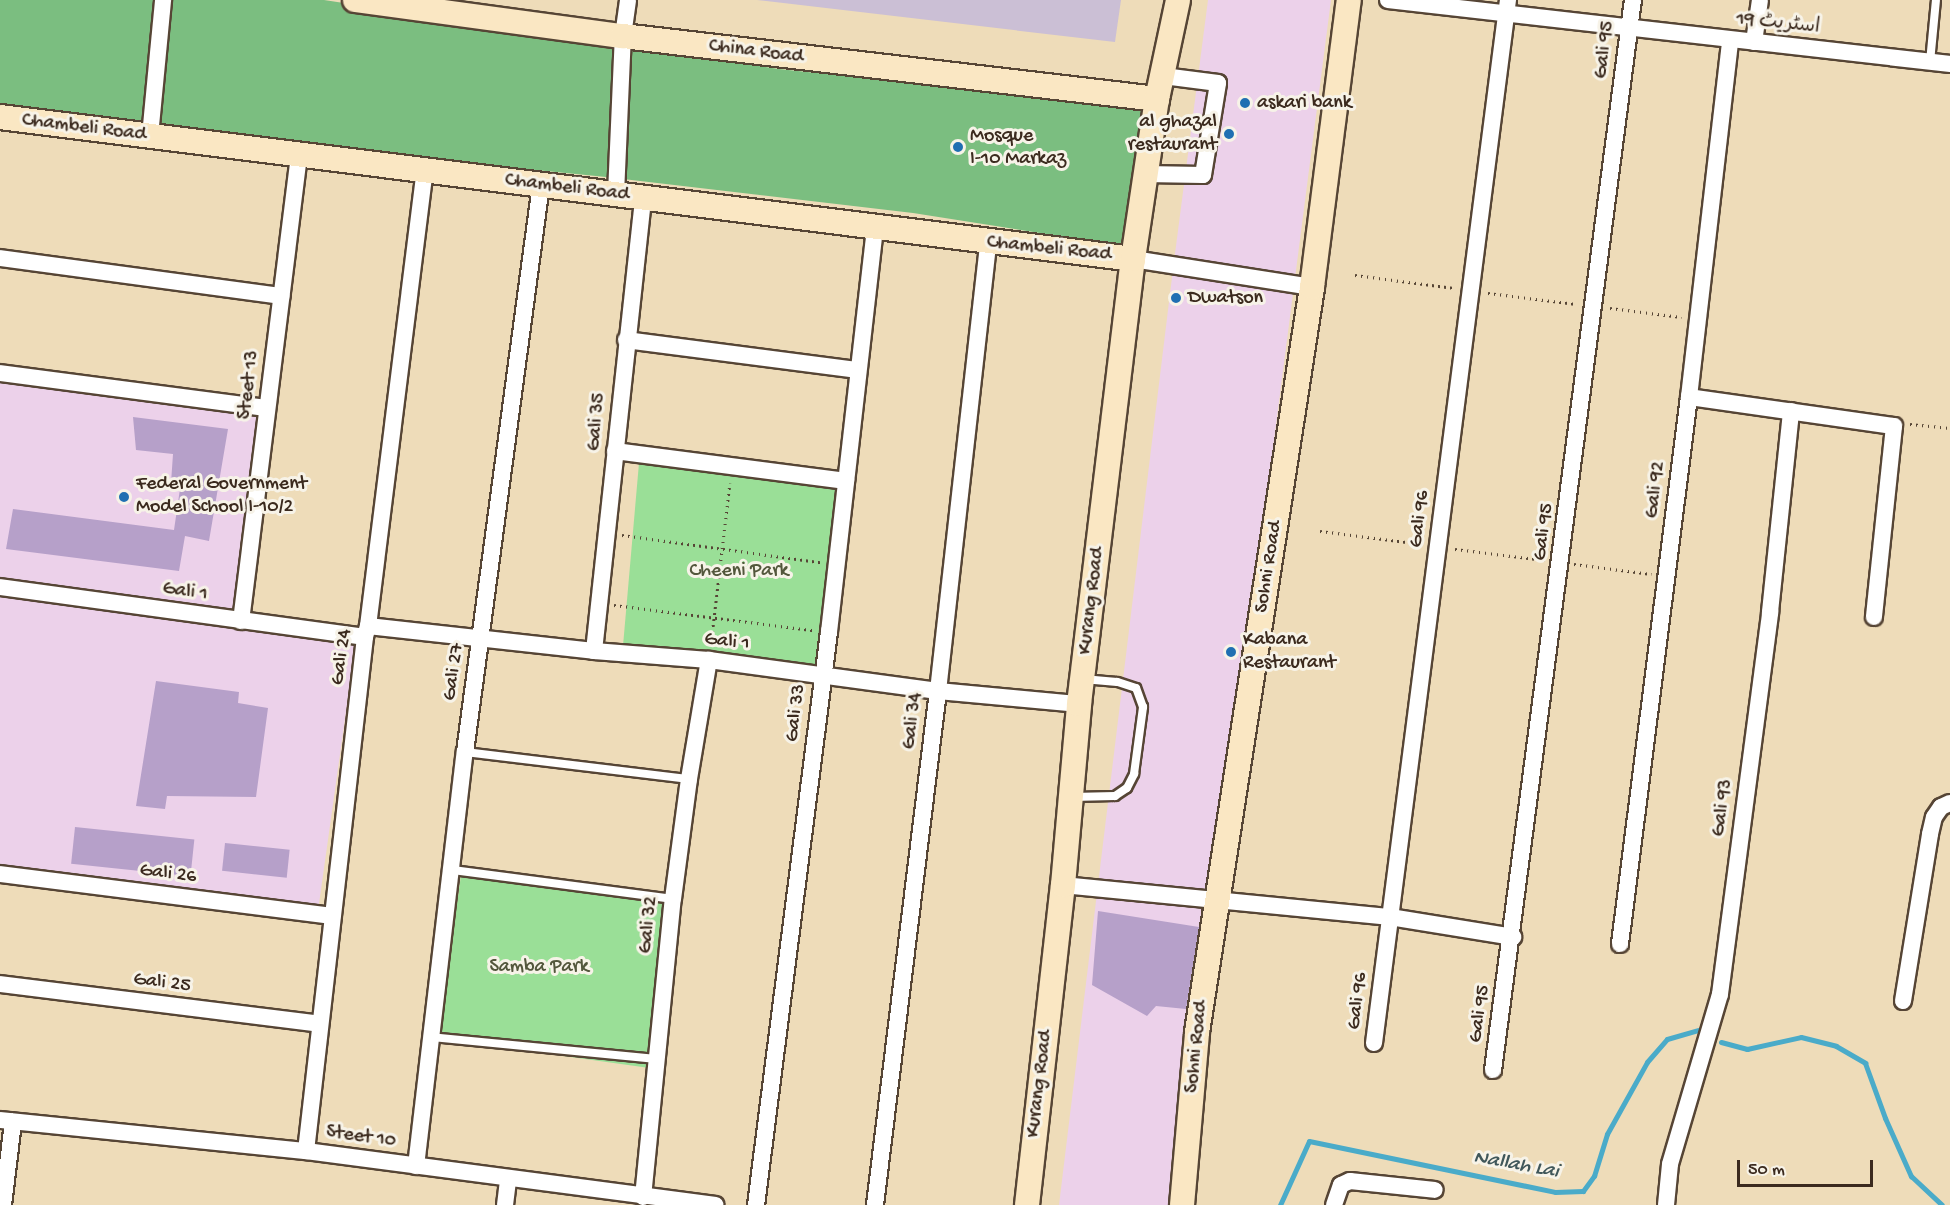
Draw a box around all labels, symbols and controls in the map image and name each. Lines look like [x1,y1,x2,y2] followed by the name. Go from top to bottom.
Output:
[1735,8,1821,40] street label: اسٹریٹ 19
[1590,20,1620,80] street label: Gali 95
[707,34,805,70] street label: China Road
[1257,91,1352,115] place label: askari bank
[1238,96,1252,110] marker: askari bank
[21,108,147,148] street label: Chambeli Road
[1128,110,1217,157] place label: al ghazal restaurant
[970,124,1066,171] place label: Mosque I-10 Markaz
[1222,127,1236,141] marker: al ghazal restaurant
[951,140,965,154] marker: Mosque I-10 Markaz
[504,168,630,208] street label: Chambeli Road
[986,231,1112,267] street label: Chambeli Road
[1188,286,1263,310] place label: Dwatson
[1169,291,1183,305] marker: Dwatson
[233,349,265,421] street label: Steet 13
[583,392,611,452] street label: Gali 35
[1641,460,1671,520] street label: Gali 92
[136,473,307,520] place label: Federal Government Model School I-10/2
[1405,489,1435,549] street label: Gali 96
[117,490,131,504] marker: Federal Government Model School I-10/2
[1529,502,1559,562] street label: Gali 95
[1250,519,1288,615] street label: Sohni Road
[1074,546,1110,656] street label: Kurang Road
[690,559,788,583] park label: Cheeni Park
[161,577,209,607] street label: Gali 1
[326,627,358,687] street label: Gali 24
[703,627,751,657] street label: Gali 1
[1243,628,1336,675] place label: Kabana Restaurant
[438,642,470,702] street label: Gali 27
[1224,645,1238,659] marker: Kabana Restaurant
[781,683,811,743] street label: Gali 33
[898,691,928,751] street label: Gali 34
[1707,778,1739,838] street label: Gali 93
[138,859,198,889] street label: Gali 26
[634,895,664,955] street label: Gali 32
[489,955,589,979] park label: Samba Park
[132,968,192,998] street label: Gali 25
[1343,971,1373,1031] street label: Gali 96
[1464,984,1496,1044] street label: Gali 95
[1180,1000,1214,1094] street label: Sohni Road
[1022,1029,1058,1139] street label: Kurang Road
[324,1120,398,1154] street label: Steet 10
[1471,1146,1561,1186] water label: Nallah Lai
[1740,1148,1876,1186] scale bar
[1748,1160,1785,1181] text: 50 m

